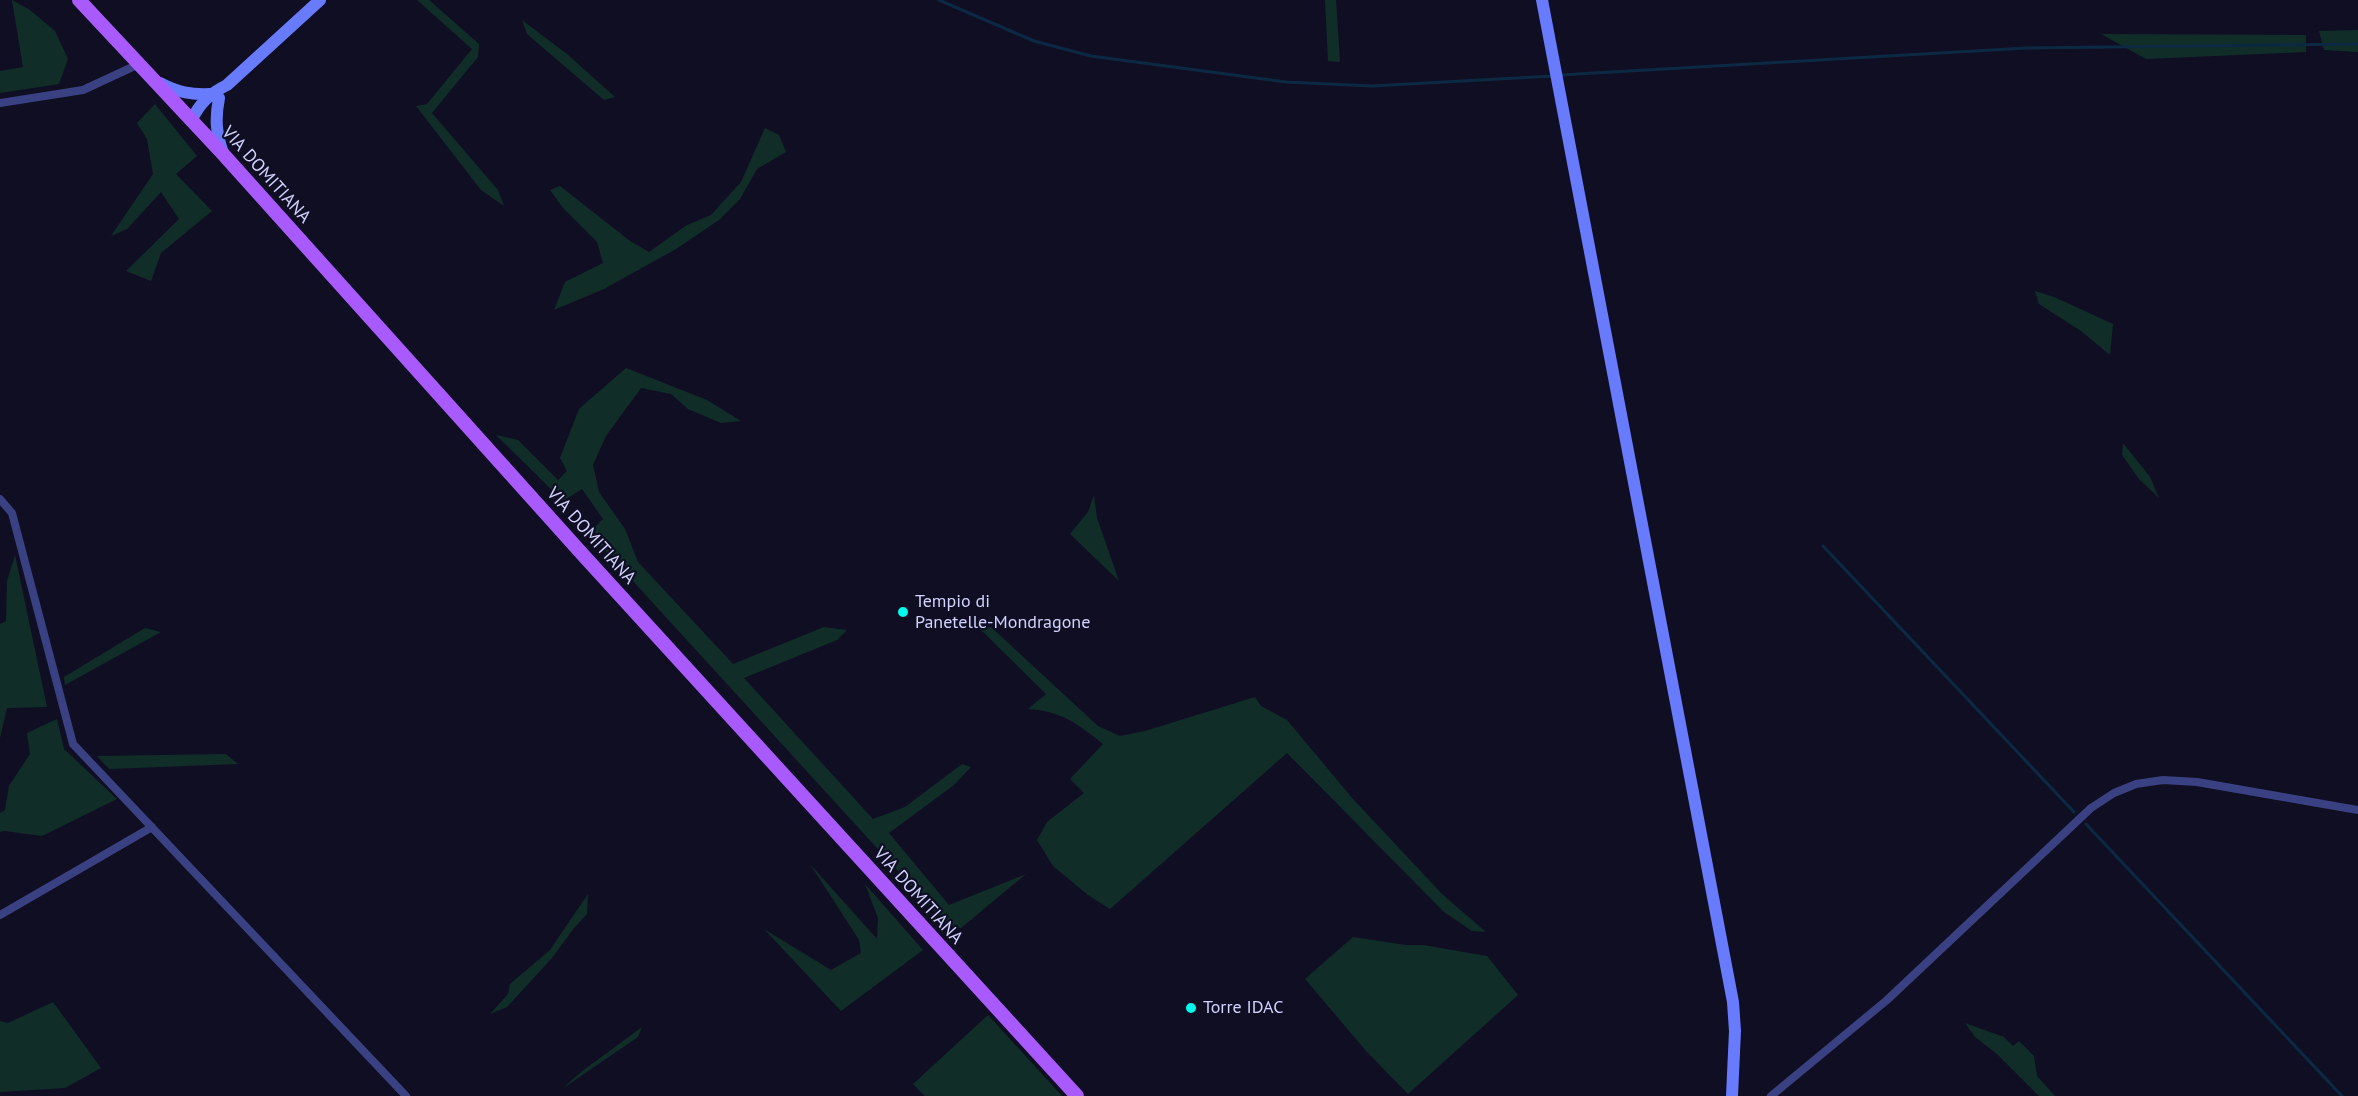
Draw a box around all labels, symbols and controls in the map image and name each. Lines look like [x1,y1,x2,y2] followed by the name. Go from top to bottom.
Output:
[217,122,315,228] street label: VIA DOMITIANA
[542,483,640,589] street label: VIA DOMITIANA
[915,591,1090,634] place label: Tempio di Panetelle-Mondragone
[896,605,910,619] marker: Tempio di Panetelle-Mondragone
[869,843,967,949] street label: VIA DOMITIANA
[1203,997,1283,1019] place label: Torre IDAC
[1184,1001,1198,1015] marker: Torre IDAC

